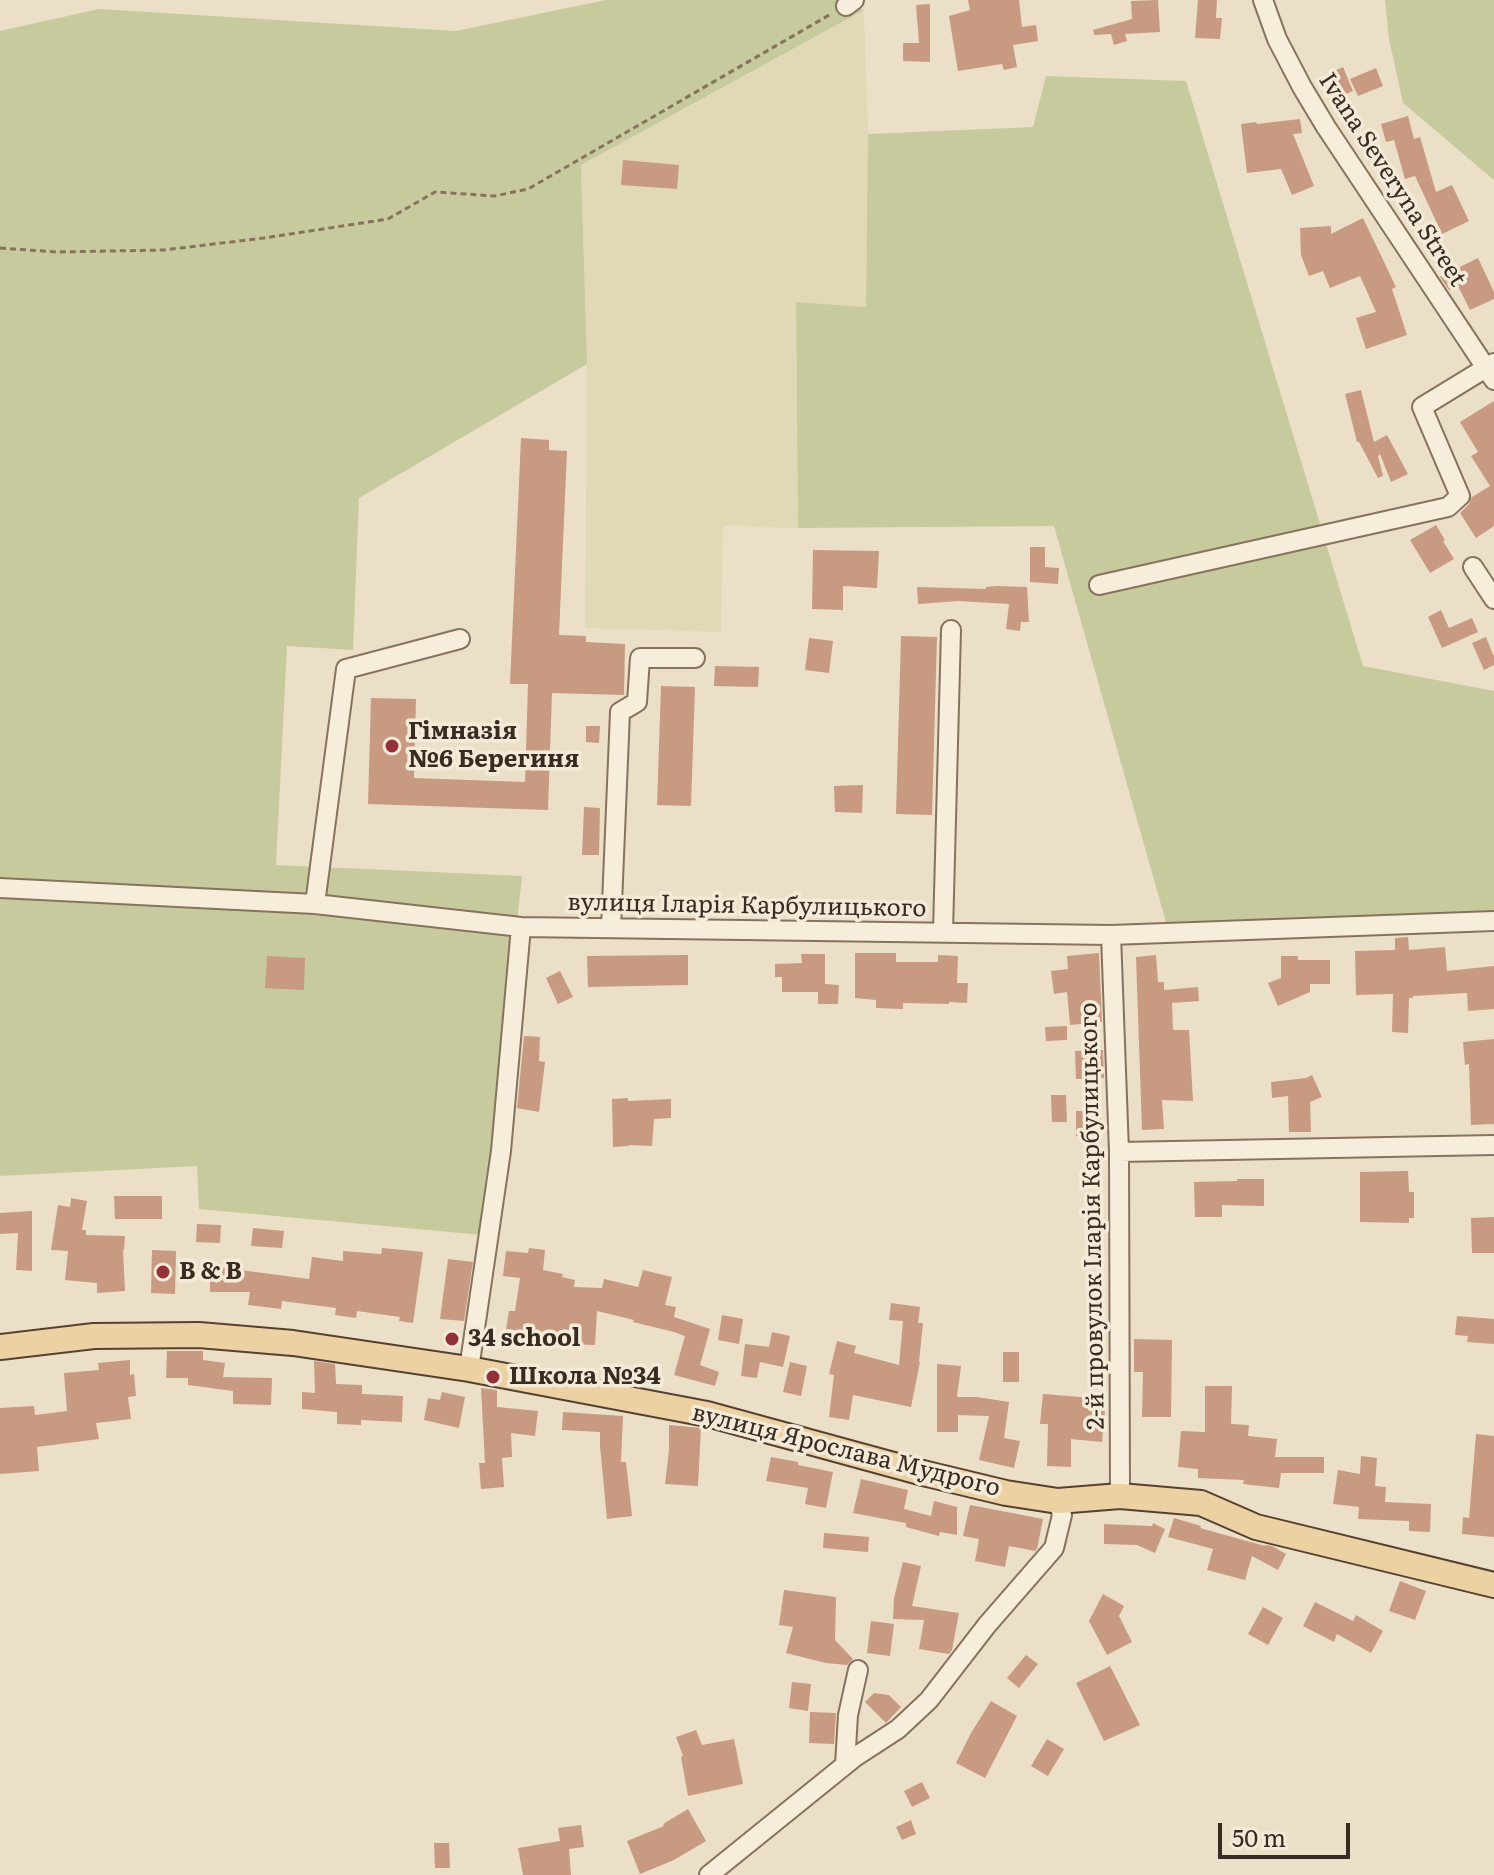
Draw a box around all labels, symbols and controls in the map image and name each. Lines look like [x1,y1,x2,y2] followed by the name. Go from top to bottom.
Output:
[1312,68,1472,292] street label: Ivana Severyna Street
[408,718,579,774] place label: Гімназія №6 Берегиня
[383,737,401,755] marker: Гімназія №6 Берегиня
[567,888,927,924] street label: вулиця Іларія Карбулицького
[1075,1002,1111,1430] street label: 2-й провулок Іларія Карбулицького
[179,1258,242,1286] place label: B & B
[154,1263,172,1281] marker: B & B
[468,1325,580,1353] place label: 34 school
[443,1330,461,1348] marker: 34 school
[509,1363,661,1391] place label: Школа №34
[484,1368,502,1386] marker: Школа №34
[689,1399,1003,1503] street label: вулиця Ярослава Мудрого
[1222,1807,1354,1857] scale bar
[1232,1819,1286,1854] text: 50 m

